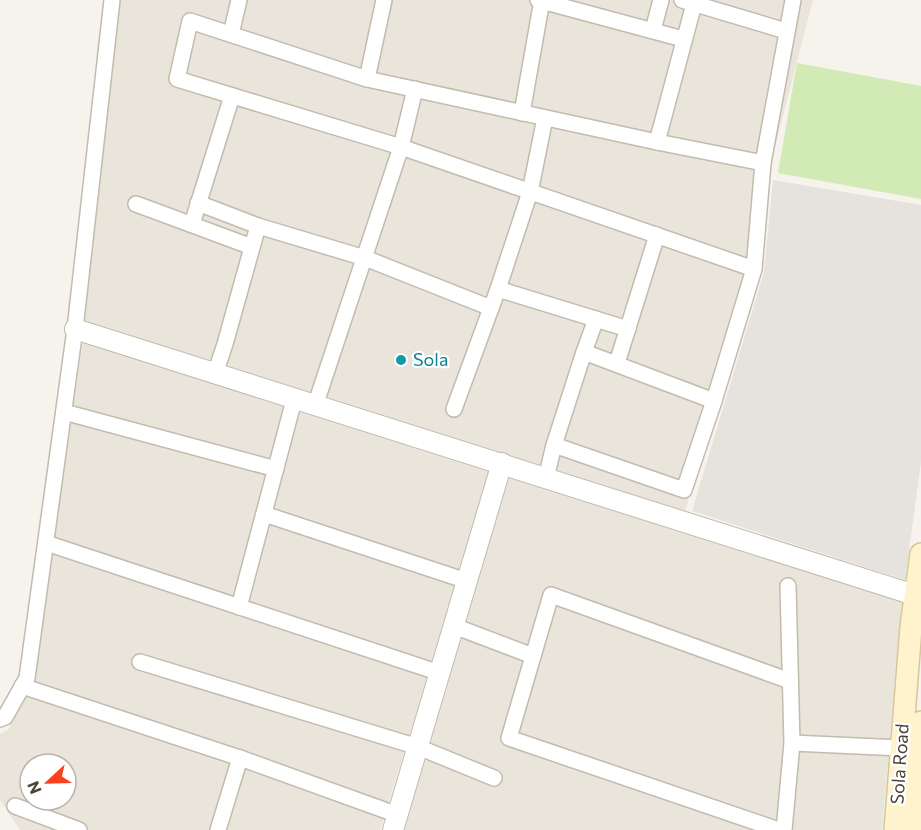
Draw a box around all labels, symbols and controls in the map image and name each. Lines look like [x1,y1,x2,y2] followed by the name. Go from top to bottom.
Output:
[413,348,448,370] place label: Sola
[394,353,408,367] marker: Sola
[885,723,913,805] street label: Sola Road
[18,752,78,812] north arrow
[23,779,45,797] text: N

